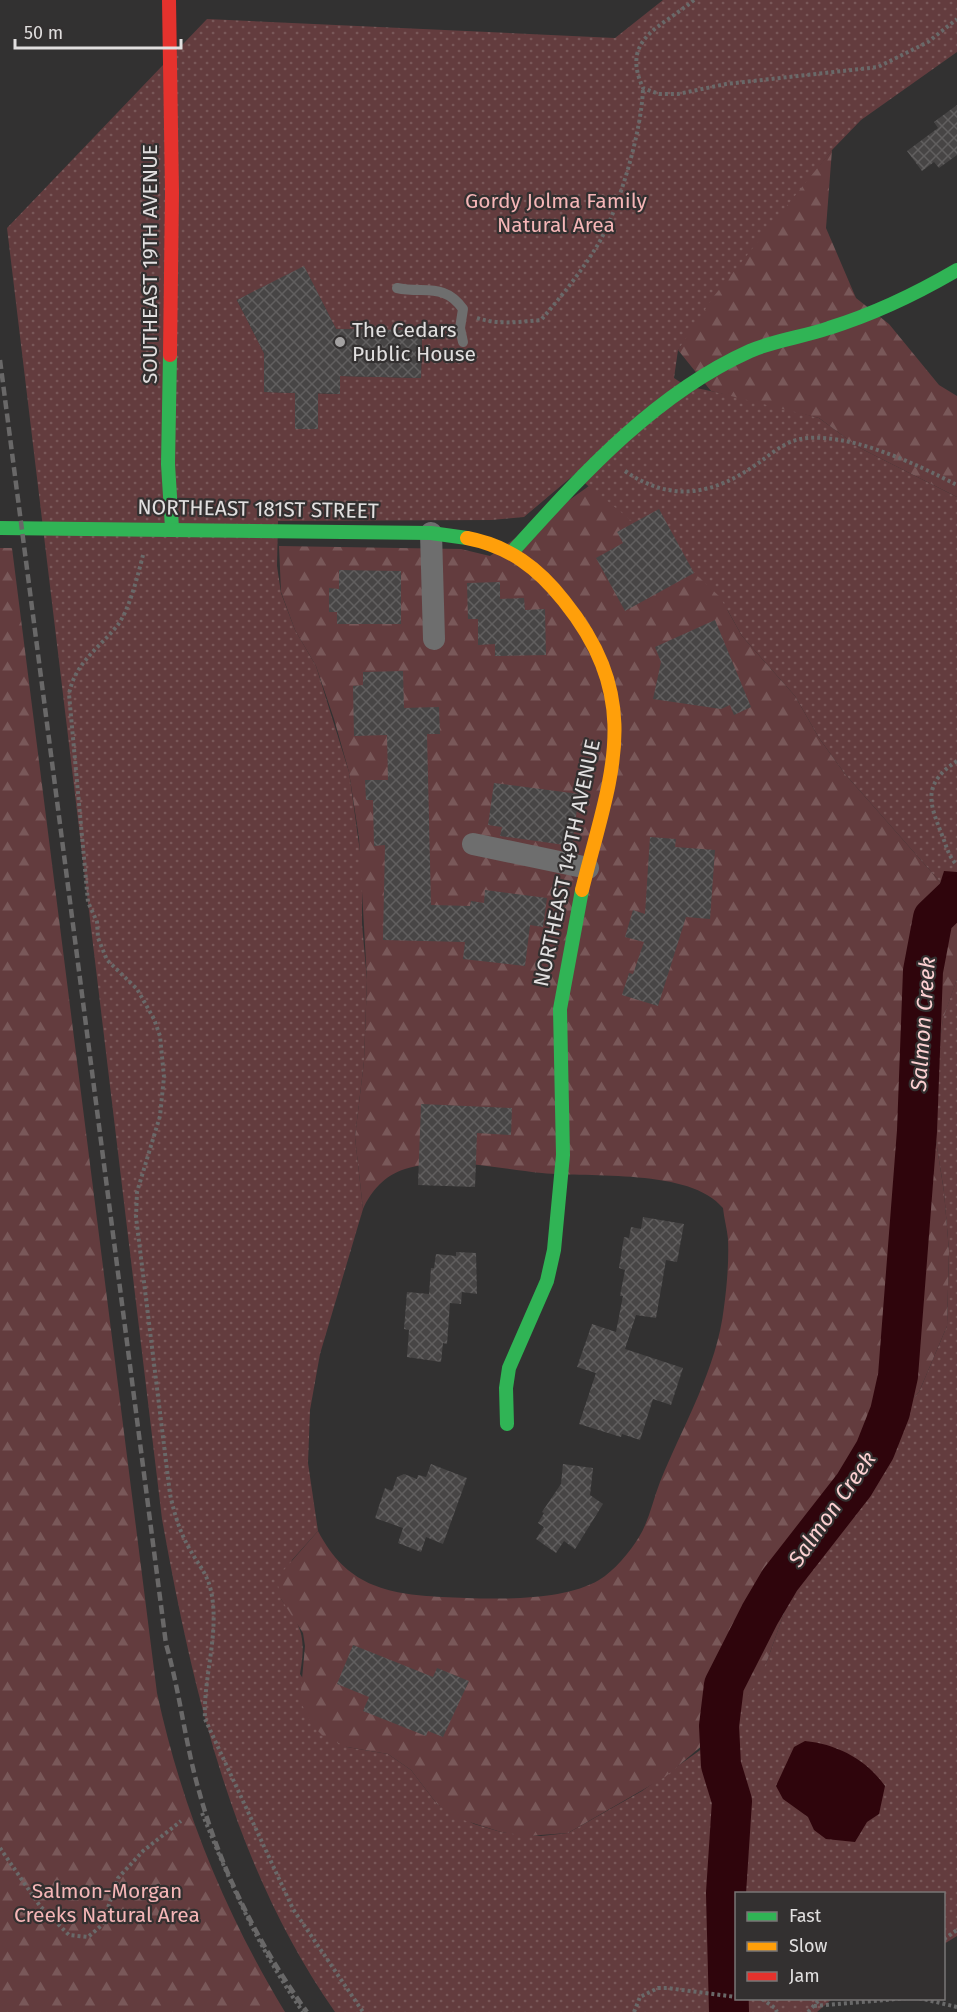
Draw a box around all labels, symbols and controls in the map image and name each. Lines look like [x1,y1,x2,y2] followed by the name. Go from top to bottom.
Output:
[15,12,182,50] scale bar
[24,22,63,44] text: 50 m
[137,144,163,384] street label: SOUTHEAST 19TH AVENUE
[465,188,648,238] park label: Gordy Jolma Family Natural Area
[352,317,476,367] place label: The Cedars Public House
[333,335,347,349] marker: The Cedars Public House
[137,494,379,524] street label: NORTHEAST 181ST STREET
[528,737,606,989] street label: NORTHEAST 149TH AVENUE
[905,956,941,1093] water label: Salmon Creek
[782,1446,882,1573] water label: Salmon Creek
[14,1878,200,1928] park label: Salmon-Morgan Creeks Natural Area
[735,1892,945,2000] legend
[789,1905,822,1927] text: Fast
[789,1935,828,1957] text: Slow
[789,1965,820,1987] text: Jam

